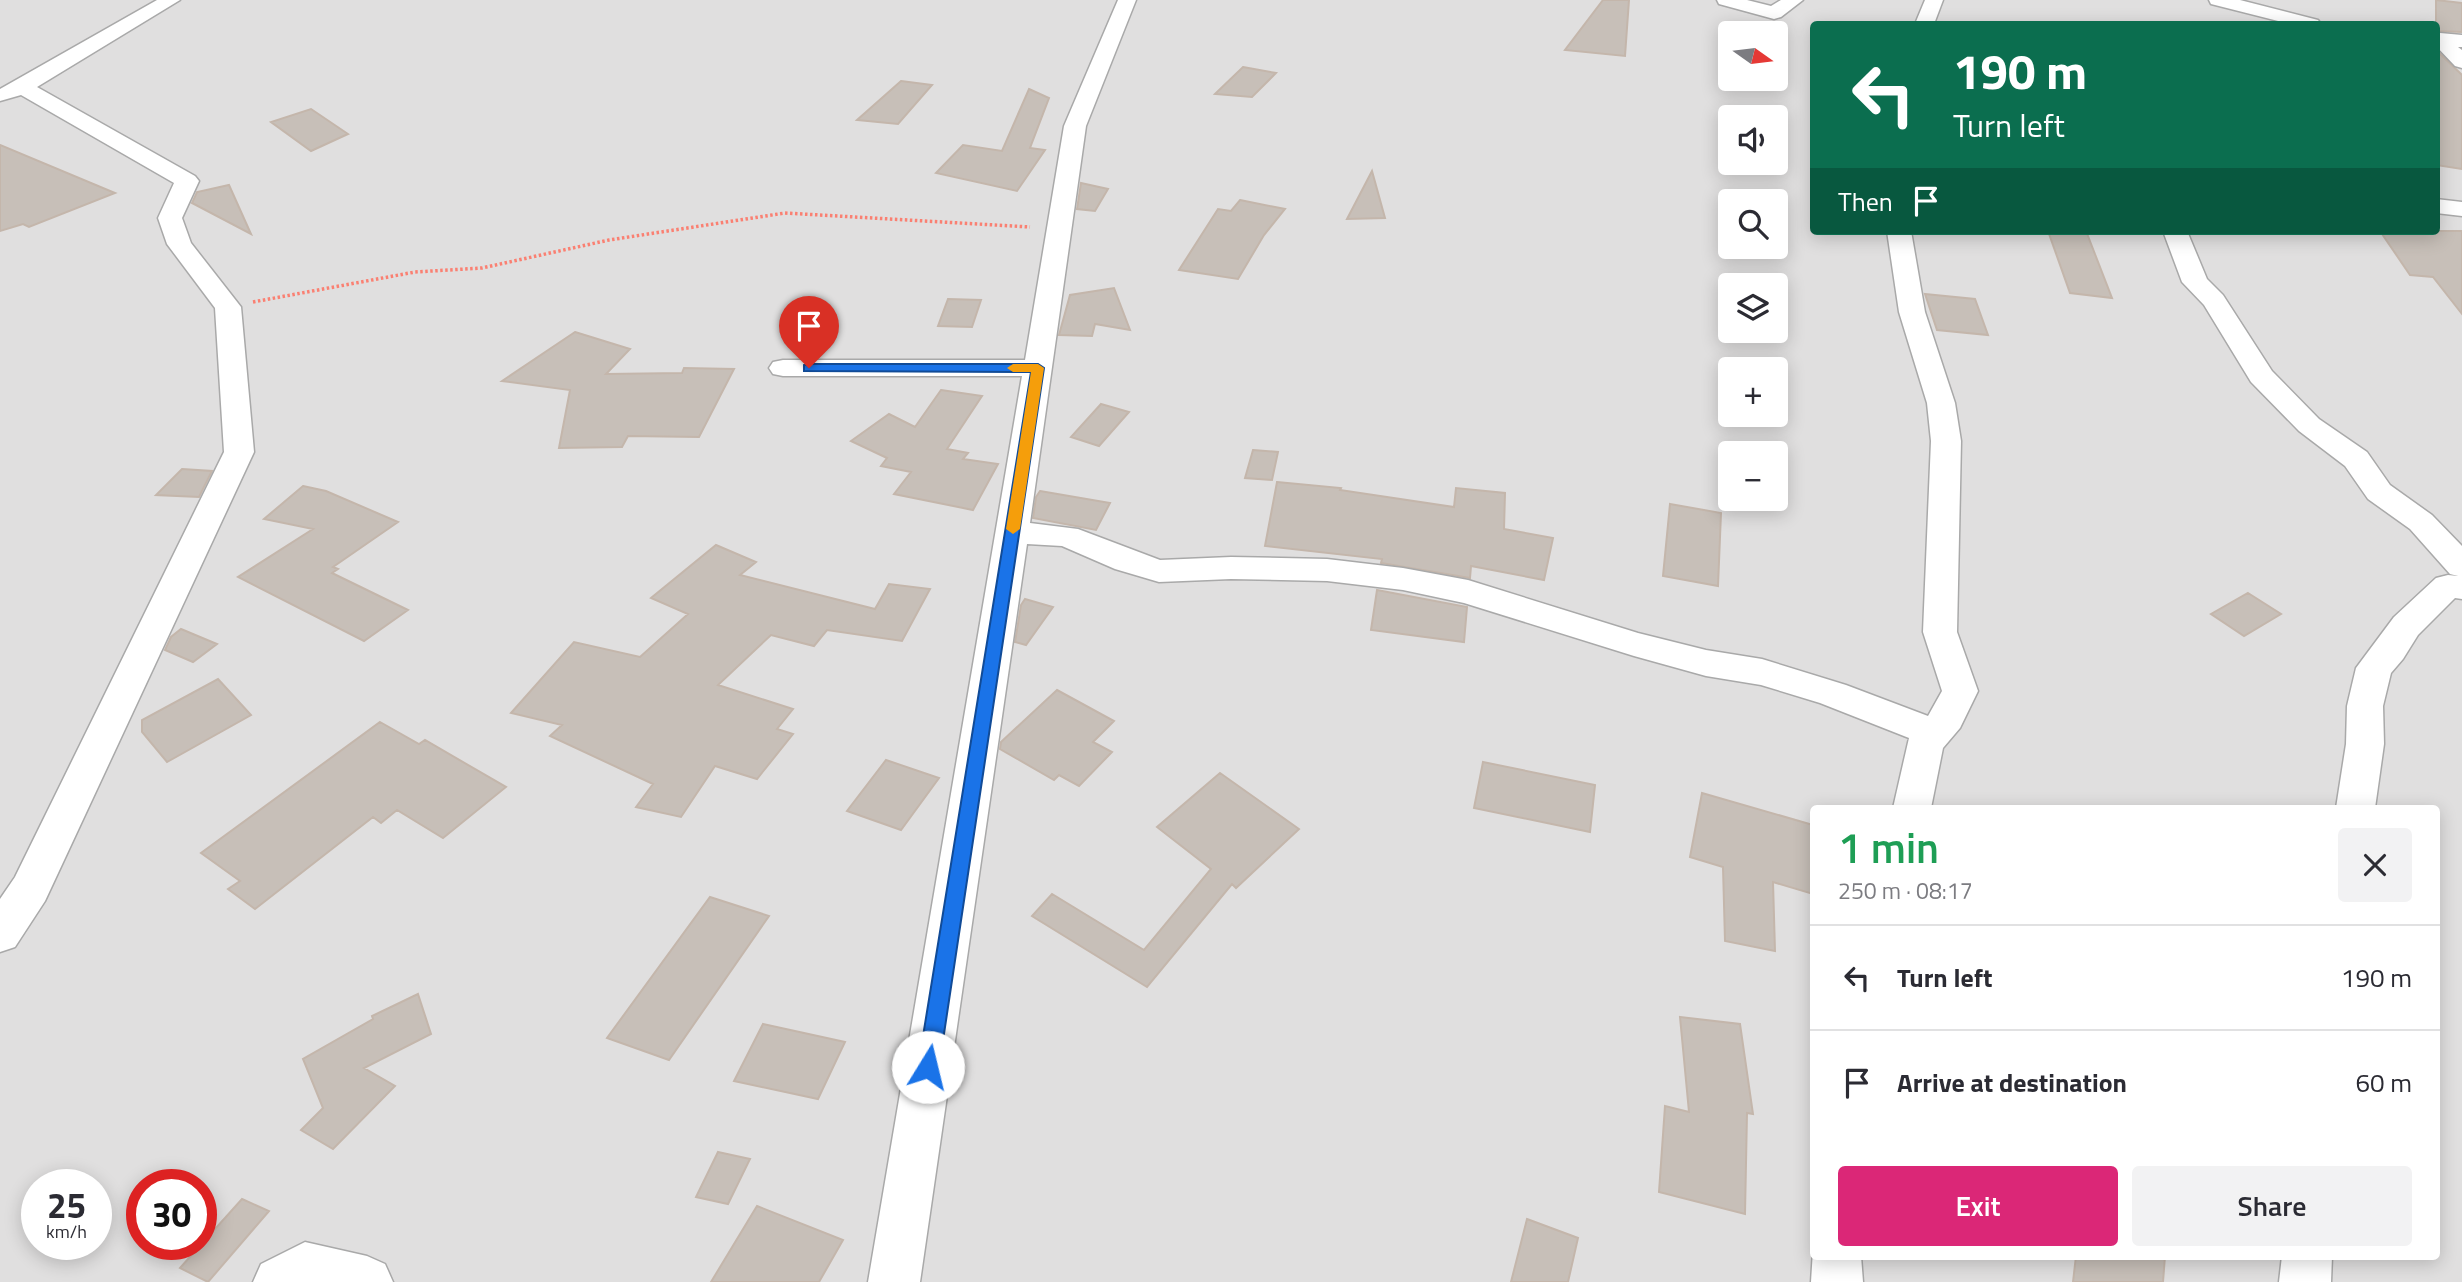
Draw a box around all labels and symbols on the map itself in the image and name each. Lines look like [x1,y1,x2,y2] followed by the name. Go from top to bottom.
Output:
[1718,21,1788,91] north arrow
[779,296,839,368] pin
[891,1030,965,1104] position arrow
[126,1169,217,1260] speed limit sign: 30

